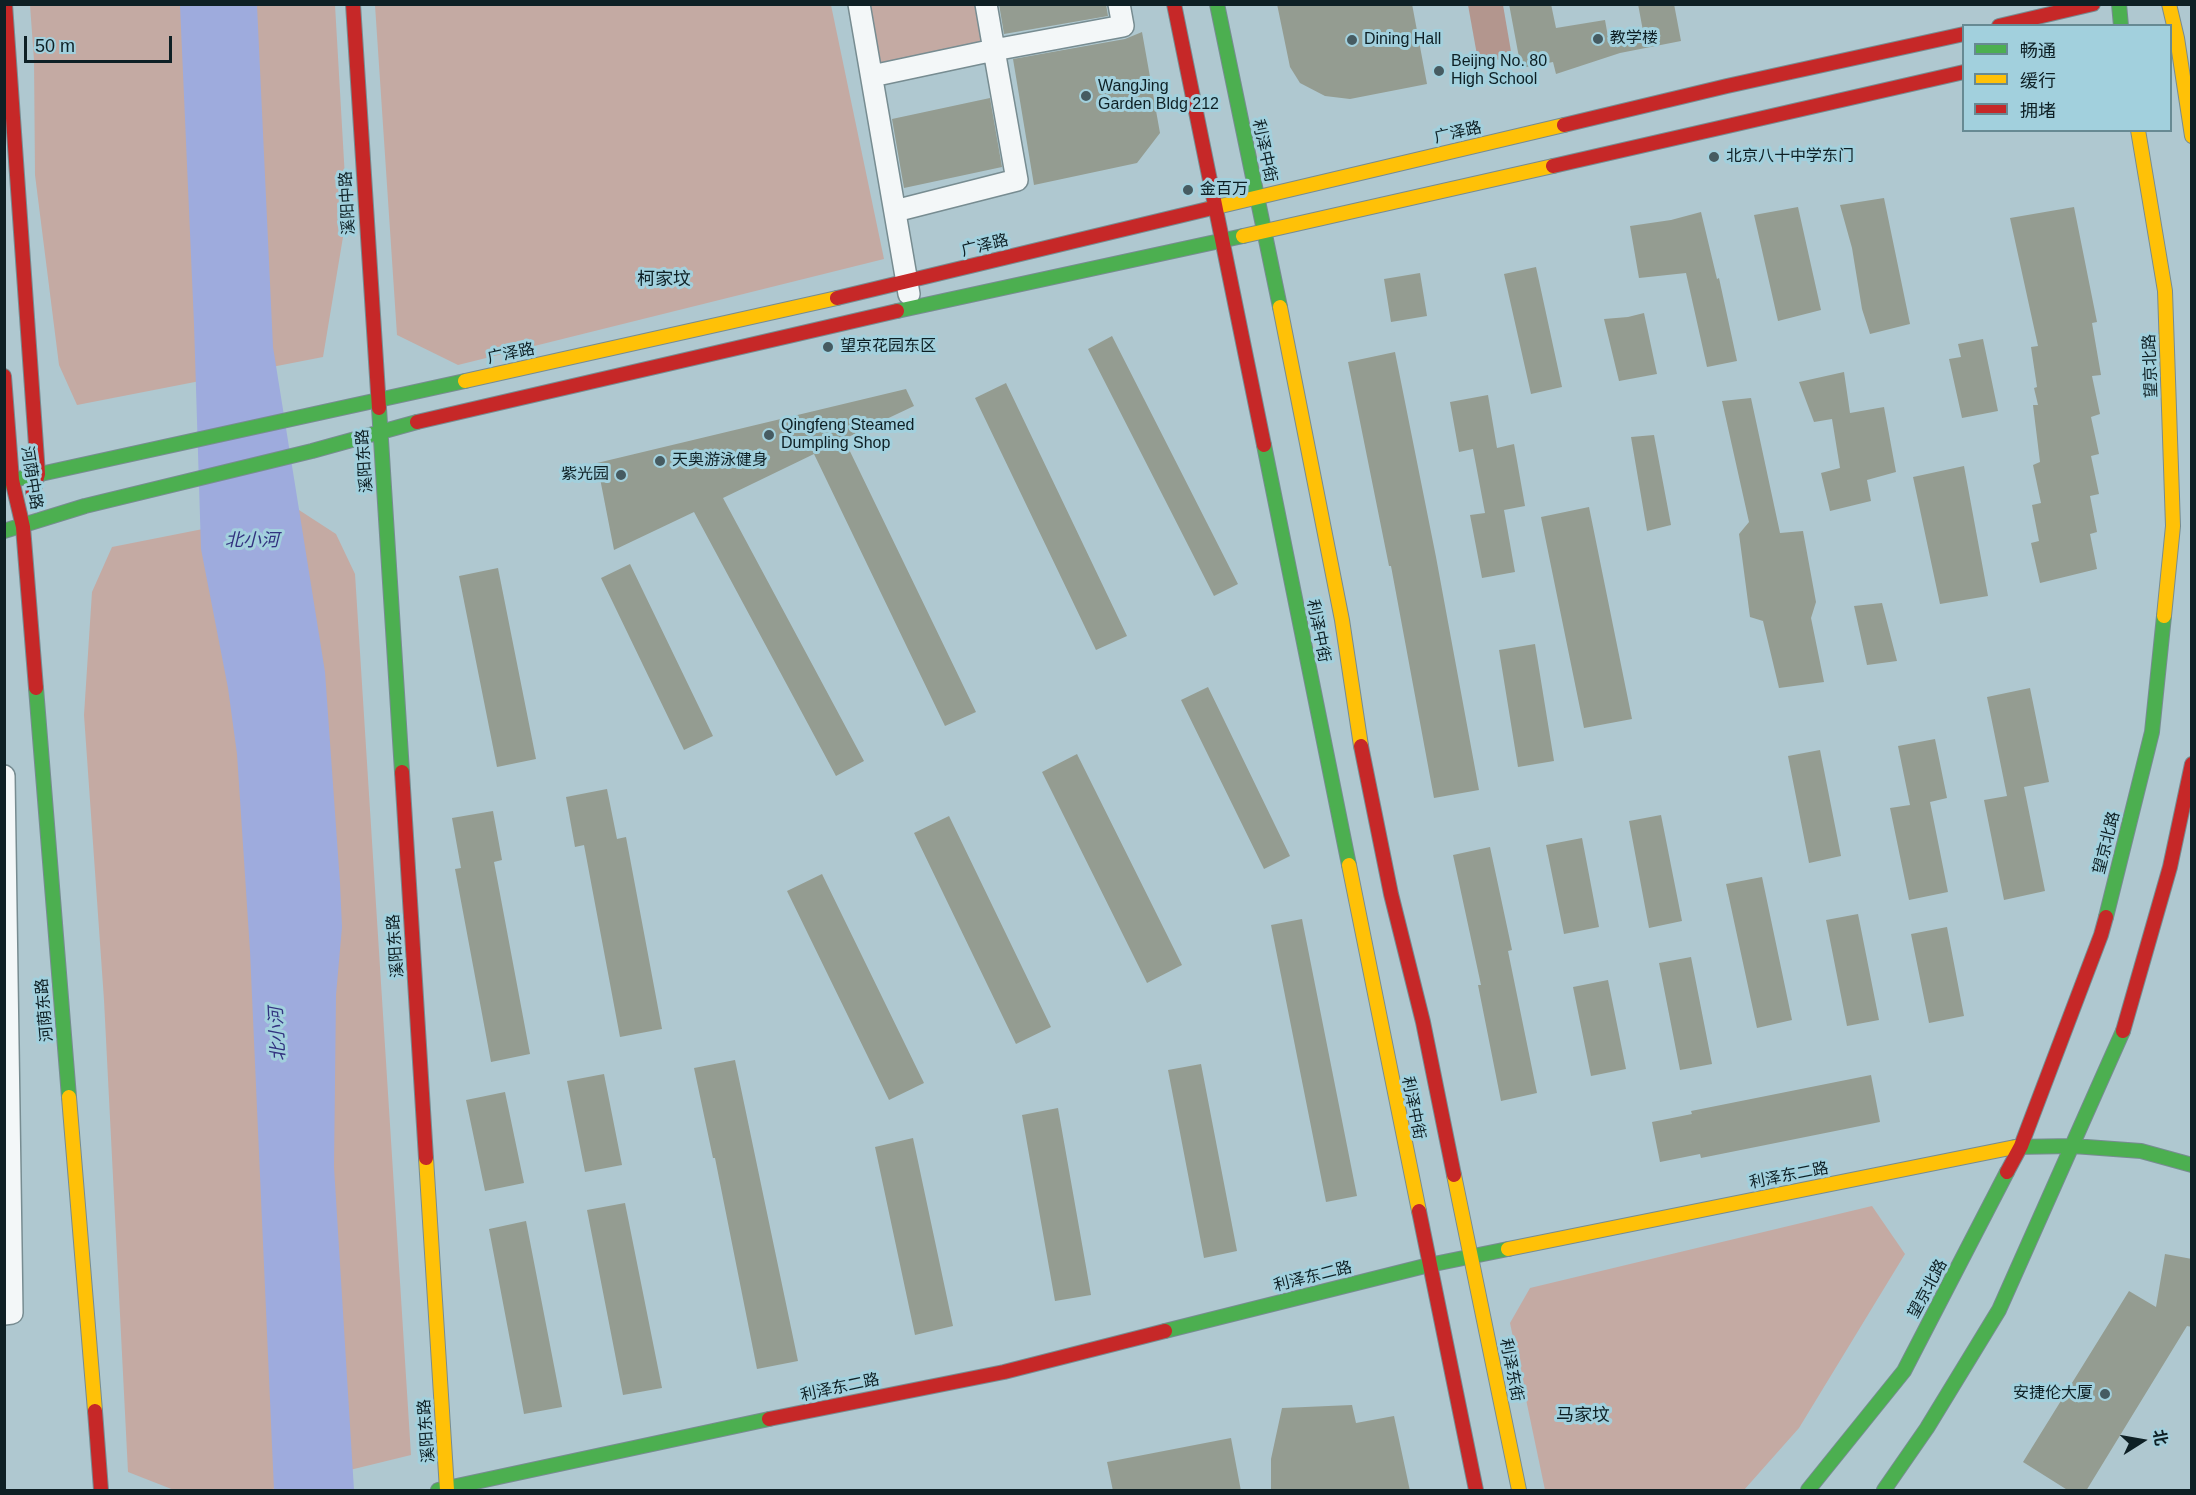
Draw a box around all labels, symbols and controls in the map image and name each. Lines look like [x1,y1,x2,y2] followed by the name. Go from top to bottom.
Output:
[27,24,176,62] scale bar
[1962,24,2172,132] legend
[1610,29,1658,49] place label: 教学楼
[1364,30,1441,50] place label: Dining Hall
[1591,32,1605,46] marker: 教学楼
[1345,33,1359,47] marker: Dining Hall
[35,36,75,56] text: 50 m
[2020,41,2056,61] text: 畅通
[1451,52,1547,90] place label: Beijng No. 80 High School
[1432,64,1446,78] marker: Beijng No. 80 High School
[2020,71,2056,91] text: 缓行
[1098,77,1219,115] place label: WangJing Garden Bldg 212
[1079,89,1093,103] marker: WangJing Garden Bldg 212
[2020,101,2056,121] text: 拥堵
[1248,118,1280,184] street label: 利泽中街
[1432,118,1484,148] street label: 广泽路
[1726,147,1854,167] place label: 北京八十中学东门
[1707,150,1721,164] marker: 北京八十中学东门
[337,171,359,235] street label: 溪阳中路
[1200,180,1248,200] place label: 金百万
[1181,183,1195,197] marker: 金百万
[959,231,1011,261] street label: 广泽路
[637,269,691,291] district label: 柯家坟
[2140,334,2162,398] street label: 望京北路
[840,337,936,357] place label: 望京花园东区
[486,340,536,368] street label: 广泽路
[821,340,835,354] marker: 望京花园东区
[781,416,914,454] place label: Qingfeng Steamed Dumpling Shop
[353,428,377,494] street label: 溪阳东路
[762,428,776,442] marker: Qingfeng Steamed Dumpling Shop
[17,445,45,511] street label: 河荫中路
[672,451,768,471] place label: 天奥游泳健身
[653,454,667,468] marker: 天奥游泳健身
[561,465,609,485] place label: 紫光园
[614,468,628,482] marker: 紫光园
[225,530,279,552] water label: 北小河
[1302,598,1334,664] street label: 利泽中街
[2090,810,2124,876] street label: 望京北路
[384,913,408,979] street label: 溪阳东路
[33,977,57,1043] street label: 河荫东路
[266,1006,290,1062] water label: 北小河
[1397,1075,1429,1141] street label: 利泽中街
[1748,1159,1830,1193] street label: 利泽东二路
[1905,1256,1951,1322] street label: 望京北路
[1272,1258,1354,1296] street label: 利泽东二路
[1495,1337,1527,1403] street label: 利泽东街
[799,1370,881,1406] street label: 利泽东二路
[2013,1384,2093,1404] place label: 安捷伦大厦
[2098,1387,2112,1401] marker: 安捷伦大厦
[415,1398,439,1464] street label: 溪阳东路
[1556,1405,1610,1427] district label: 马家坟
[2112,1411,2172,1471] north arrow
[2150,1428,2170,1447] text: 北

